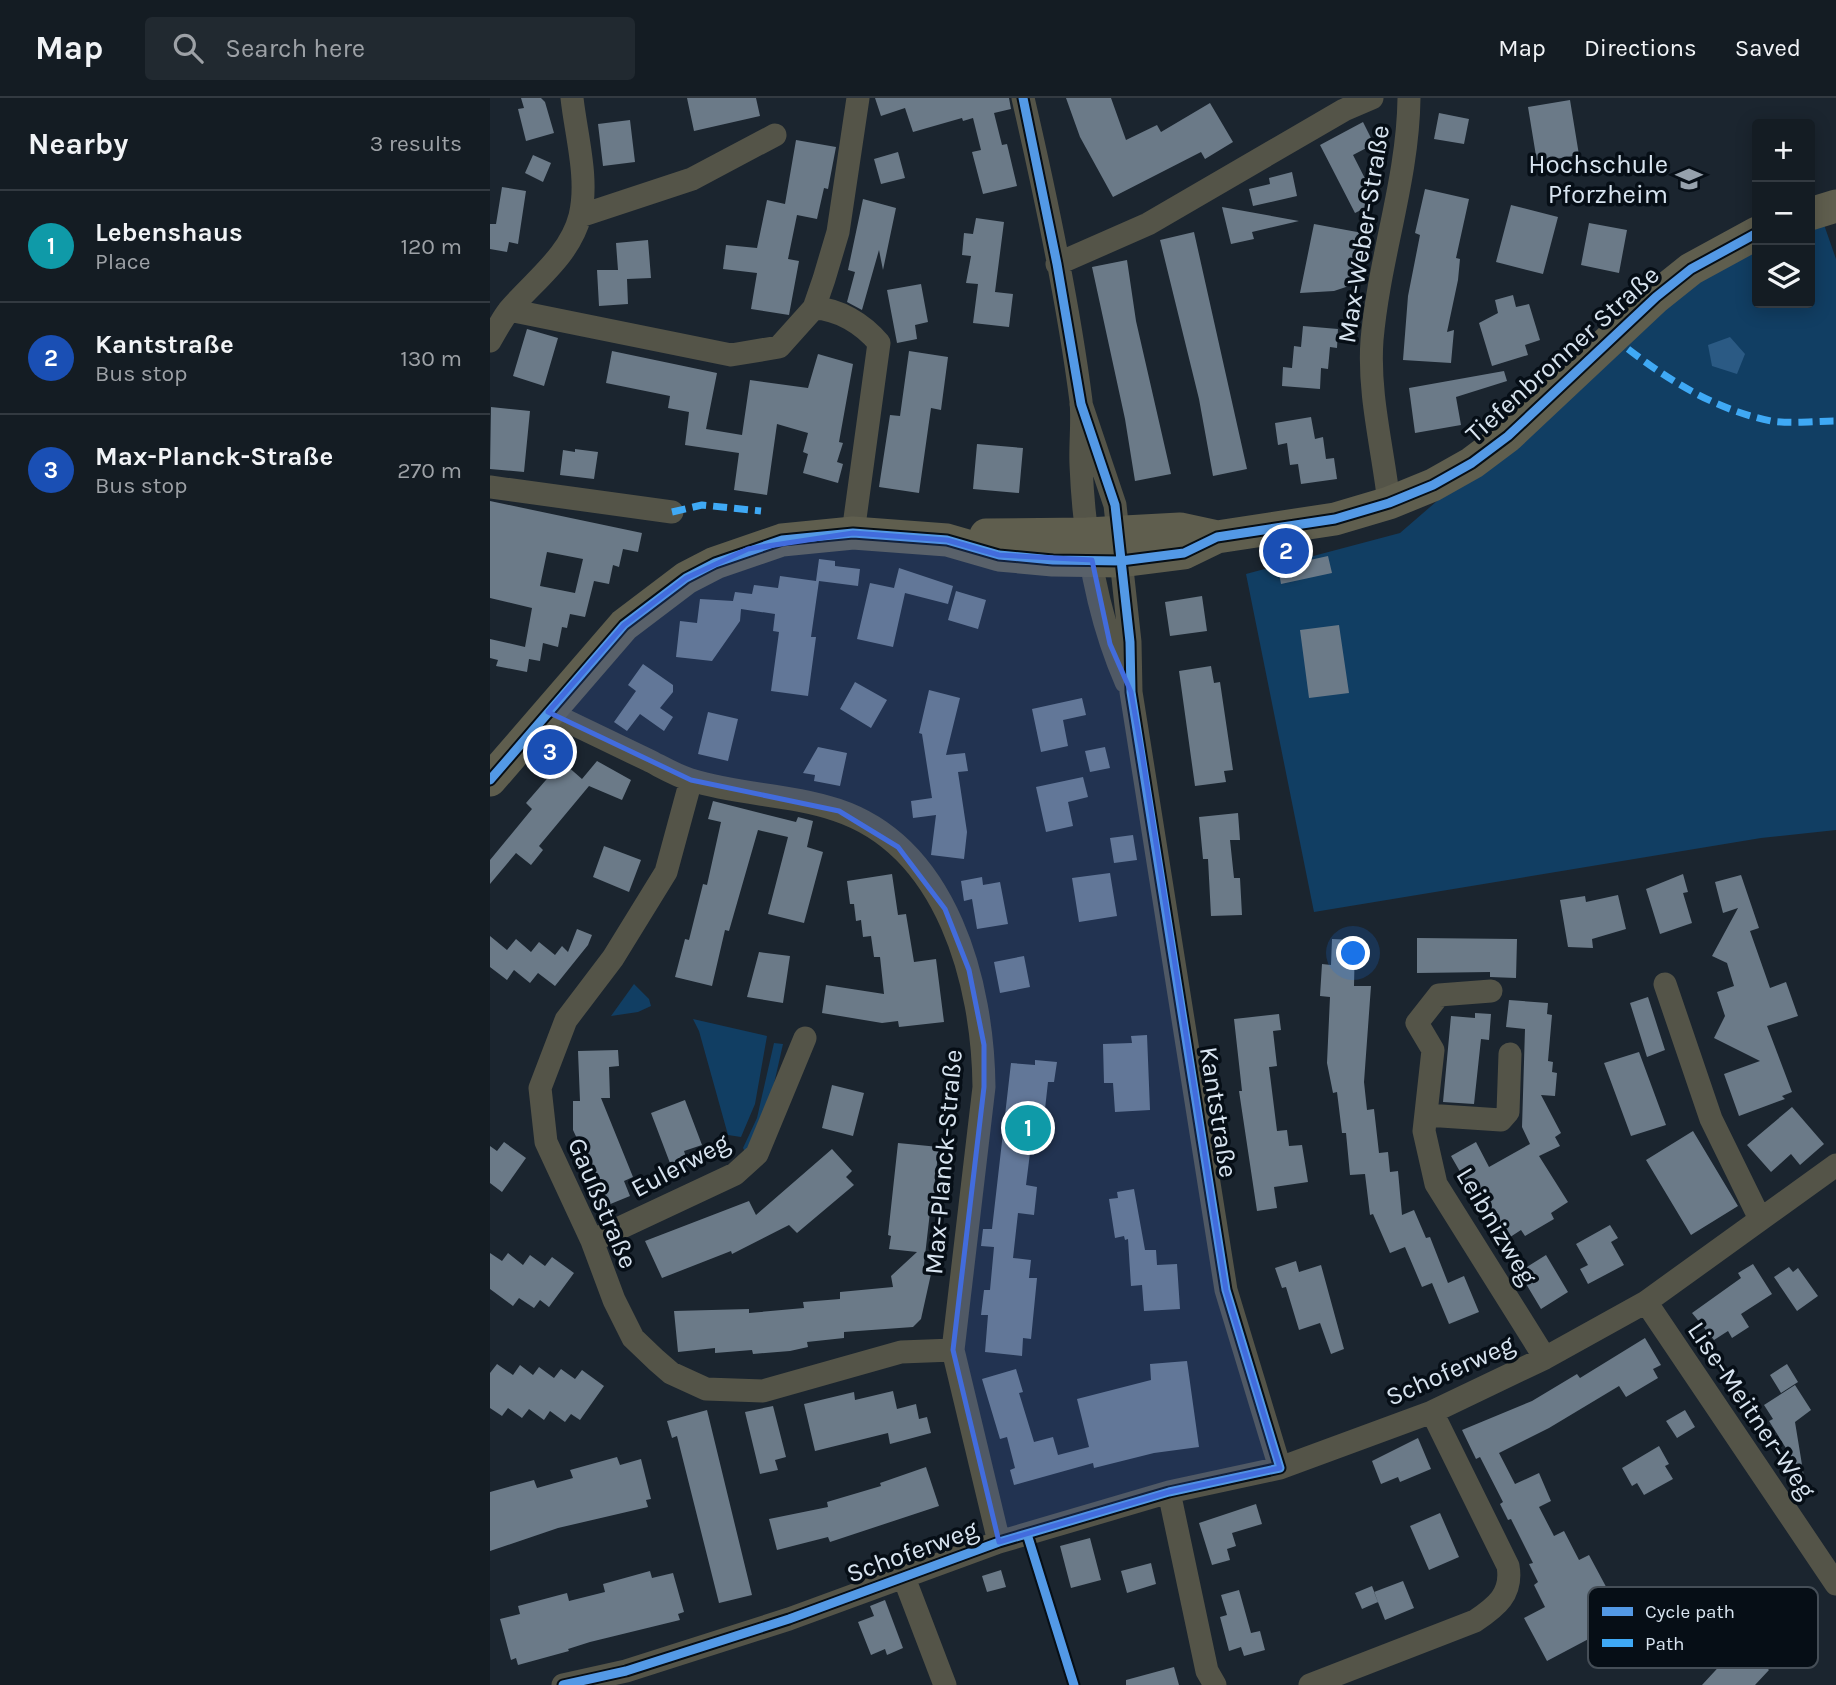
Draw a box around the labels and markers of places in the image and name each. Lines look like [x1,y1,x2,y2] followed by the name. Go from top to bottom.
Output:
[1528,149,1668,210] place label: Hochschule Pforzheim
[1674,164,1704,194] school or university icon: Hochschule Pforzheim
[1263,525,1309,577] pin: 2
[527,726,573,778] pin: 3
[1005,1102,1051,1154] pin: 1

